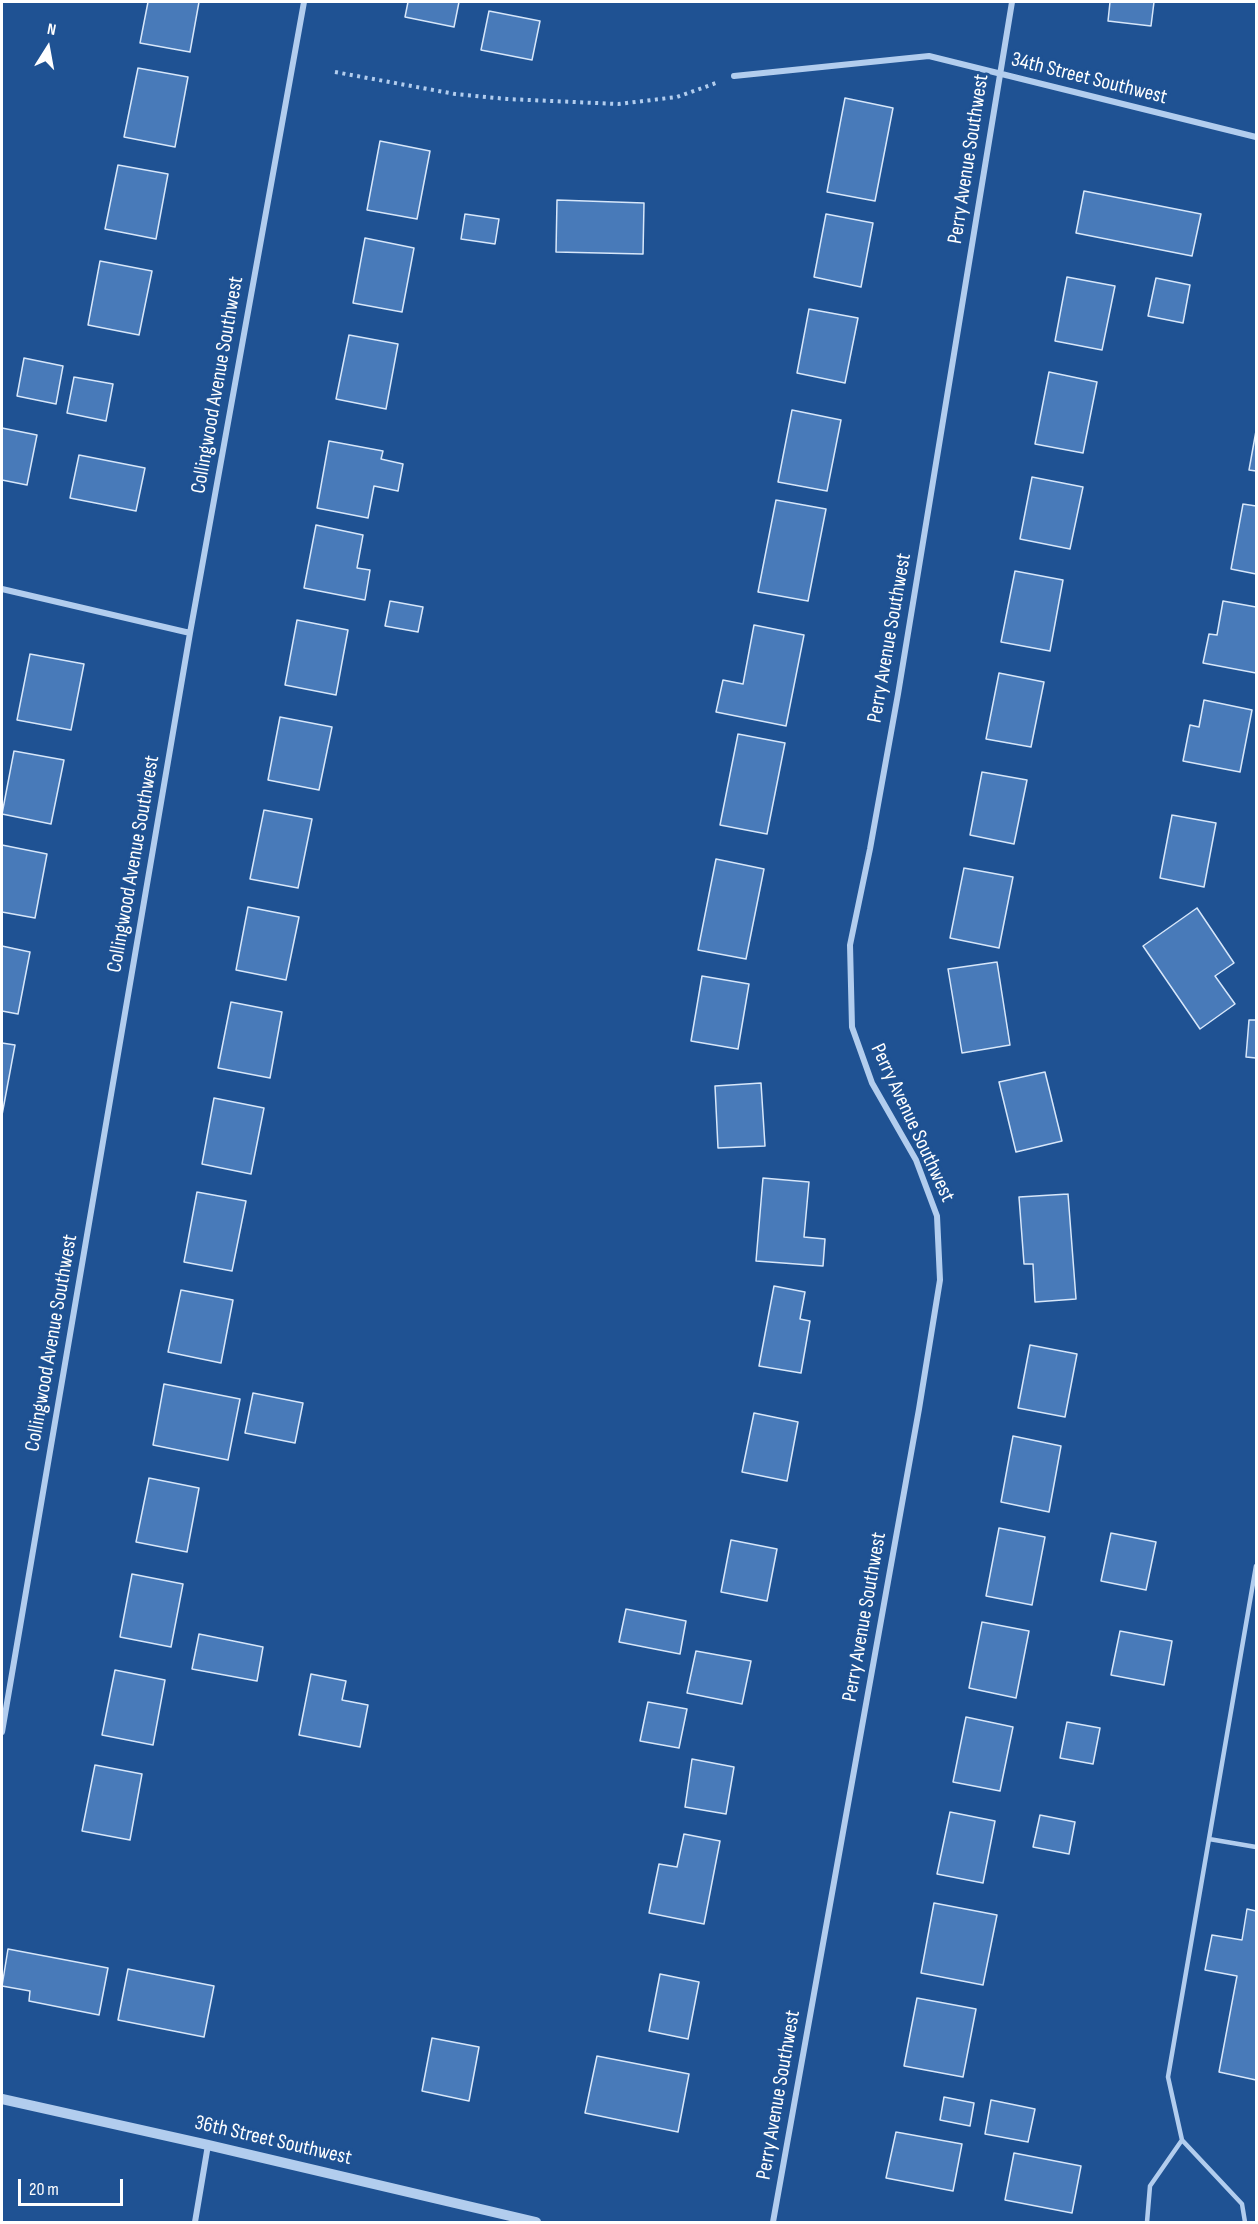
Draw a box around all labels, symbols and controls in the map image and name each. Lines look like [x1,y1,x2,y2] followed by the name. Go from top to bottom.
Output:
[18,18,78,78] north arrow
[46,20,58,40] text: N
[1008,47,1170,111] street label: 34th Street Southwest
[943,72,995,246] street label: Perry Avenue Southwest
[186,275,250,495] street label: Collingwood Avenue Southwest
[863,551,917,725] street label: Perry Avenue Southwest
[102,754,166,974] street label: Collingwood Avenue Southwest
[864,1040,960,1206] street label: Perry Avenue Southwest
[20,1233,84,1453] street label: Collingwood Avenue Southwest
[838,1530,892,1704] street label: Perry Avenue Southwest
[752,2008,806,2182] street label: Perry Avenue Southwest
[192,2111,354,2171] street label: 36th Street Southwest
[21,2167,126,2205] scale bar
[29,2179,59,2200] text: 20 m

